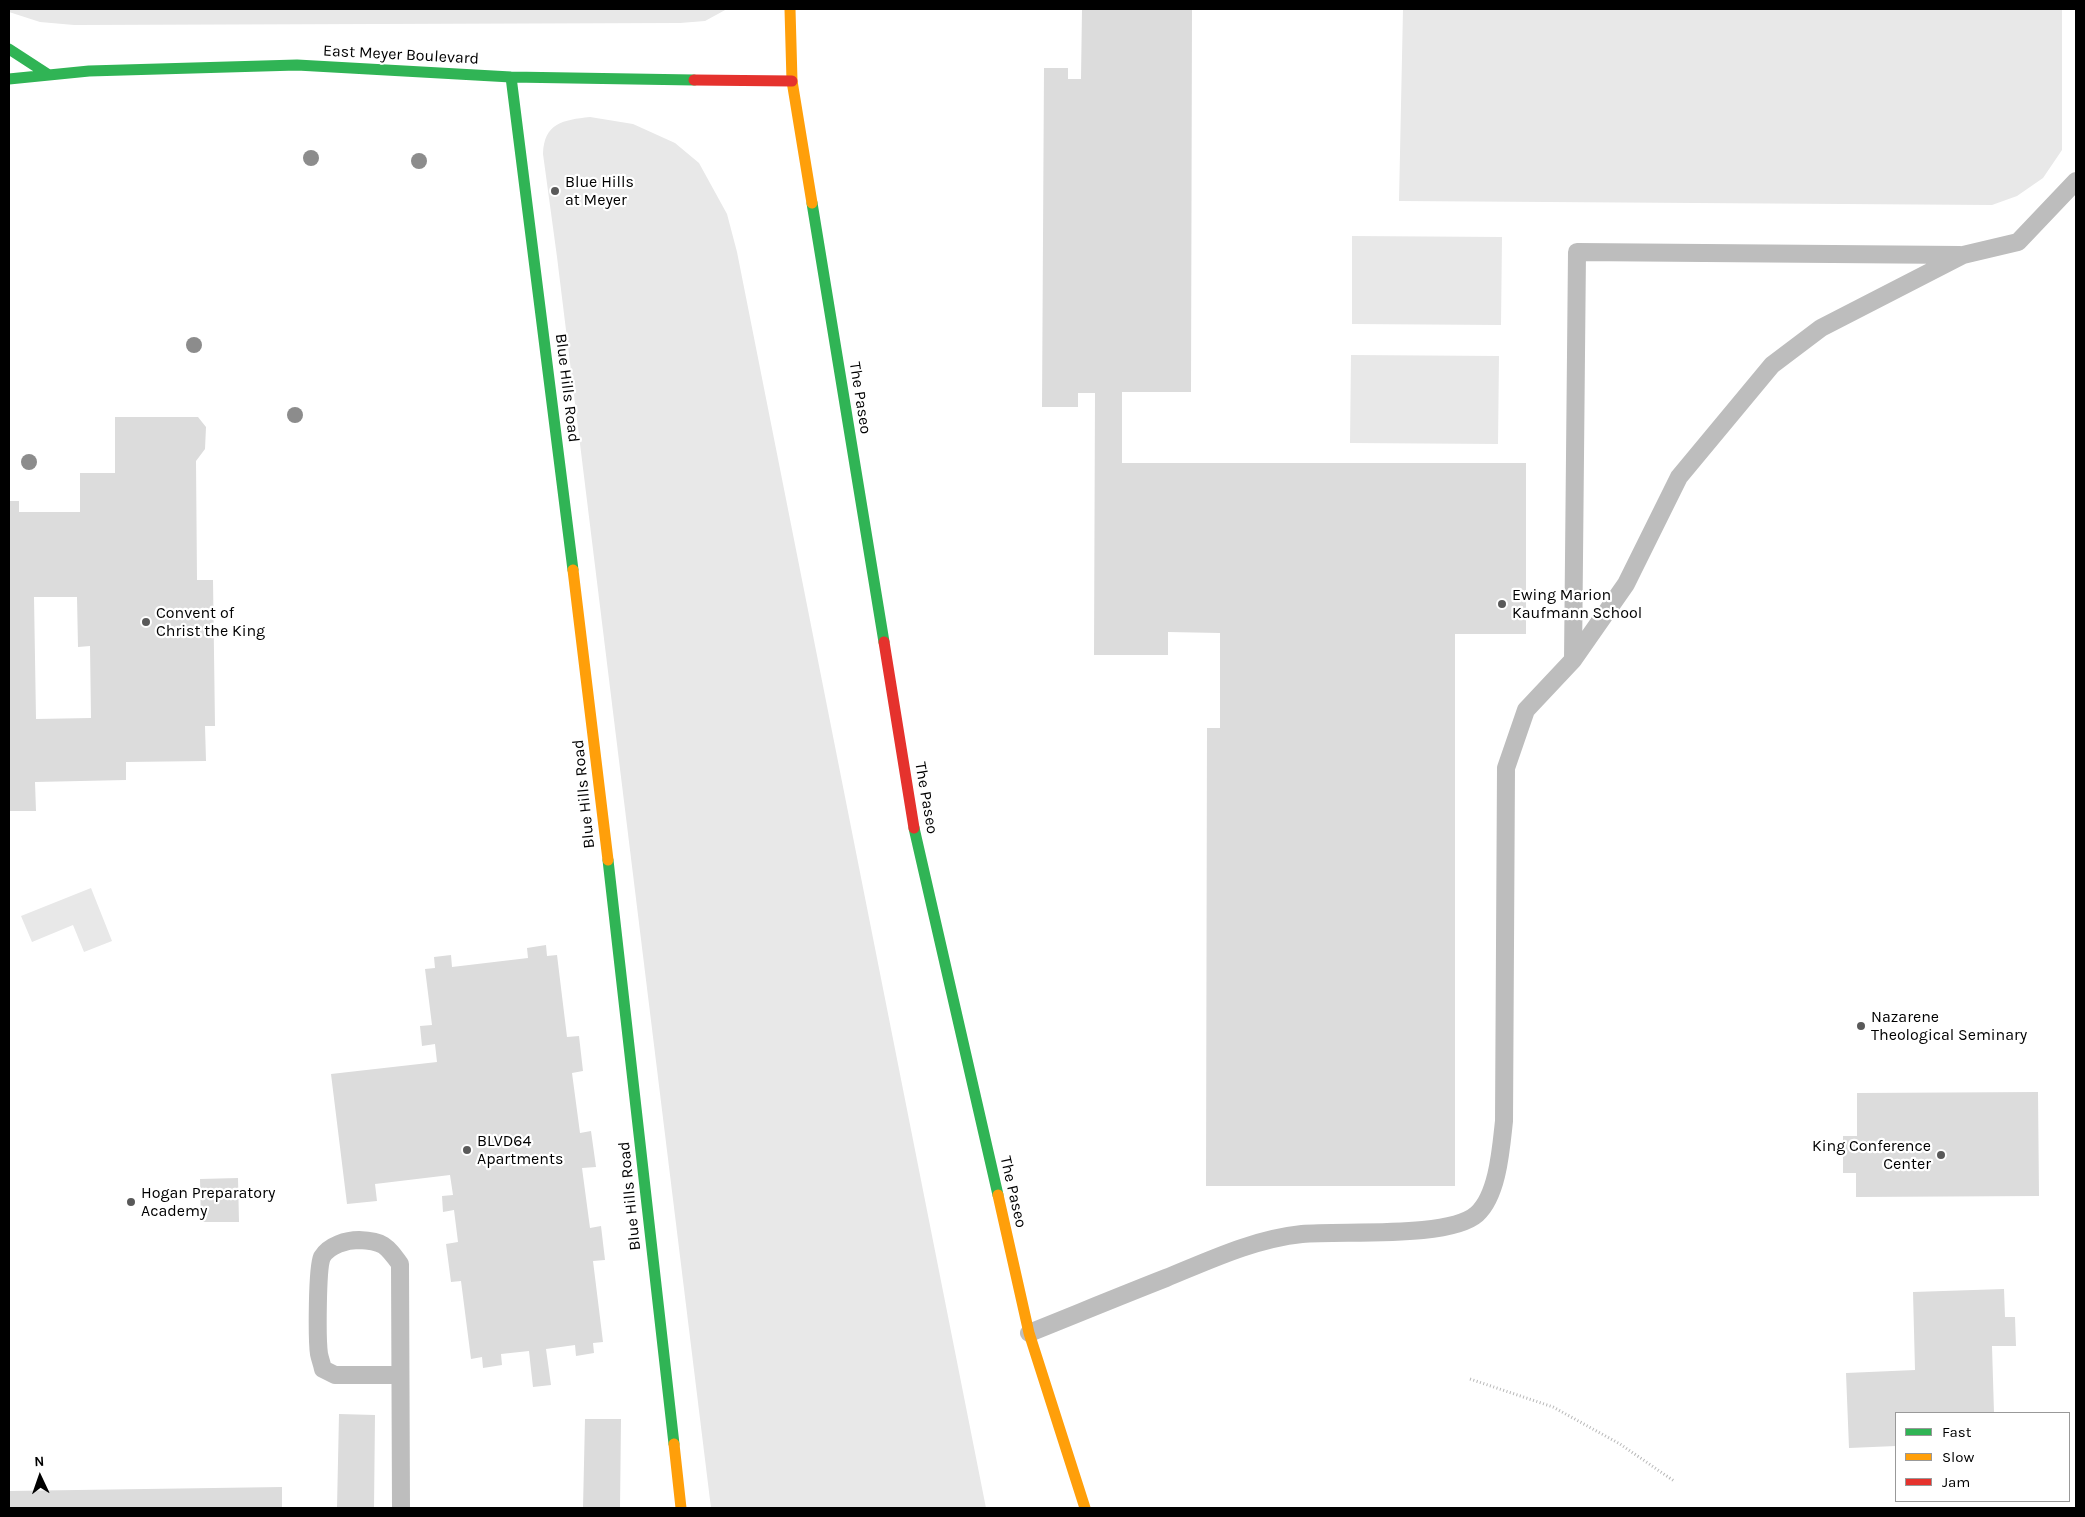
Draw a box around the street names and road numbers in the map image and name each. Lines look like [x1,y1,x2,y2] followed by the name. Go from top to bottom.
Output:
[322,41,480,69] street label: East Meyer Boulevard
[551,332,583,444] street label: Blue Hills Road
[845,361,875,435] street label: The Paseo
[569,739,599,849] street label: Blue Hills Road
[910,761,942,835] street label: The Paseo
[615,1141,645,1251] street label: Blue Hills Road
[995,1154,1031,1230] street label: The Paseo

